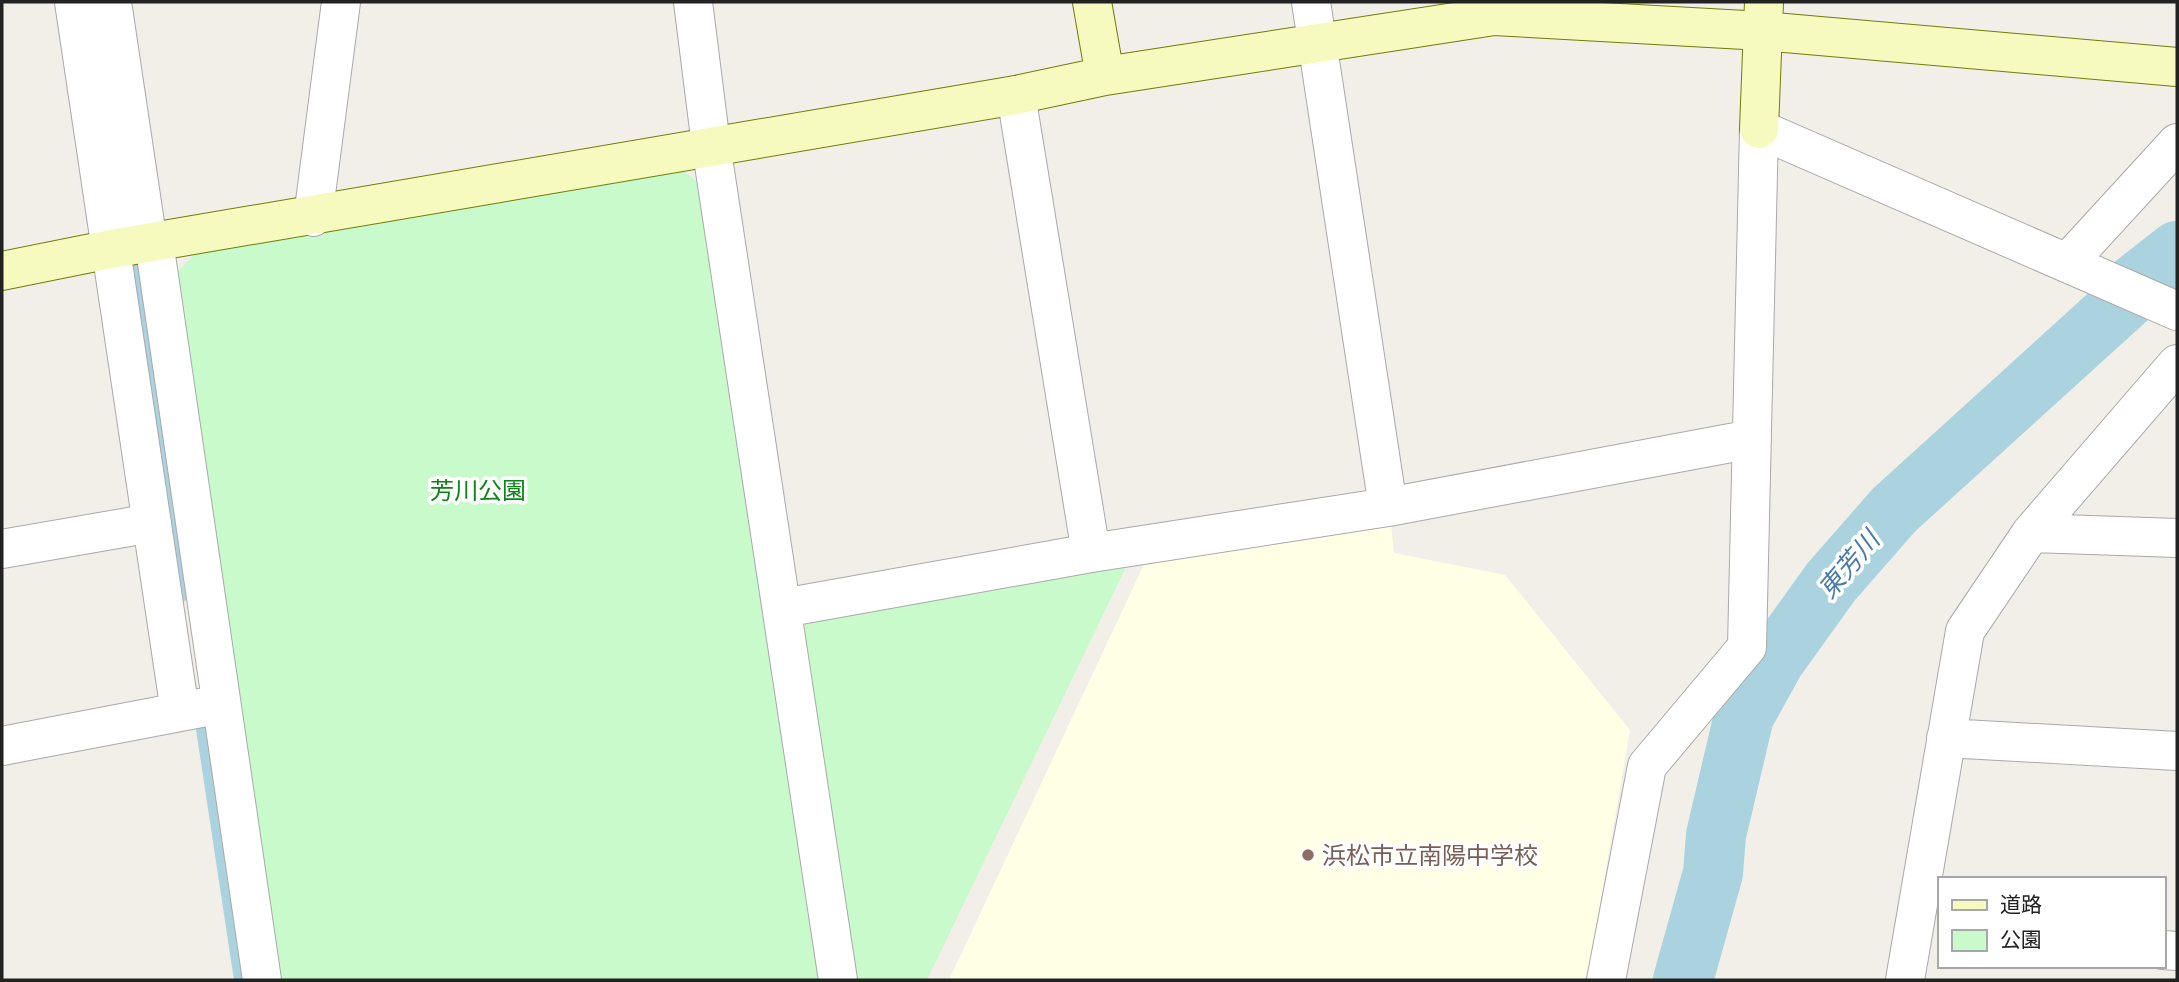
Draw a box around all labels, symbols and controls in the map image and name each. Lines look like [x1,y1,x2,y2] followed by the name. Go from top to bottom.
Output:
[430,474,526,506] park label: 芳川公園
[1810,521,1888,605] water label: 東芳川
[1322,839,1538,871] place label: 浜松市立南陽中学校
[1300,847,1316,863] marker: 浜松市立南陽中学校
[1938,877,2165,968] legend
[2000,890,2042,918] text: 道路
[2000,925,2042,953] text: 公園

